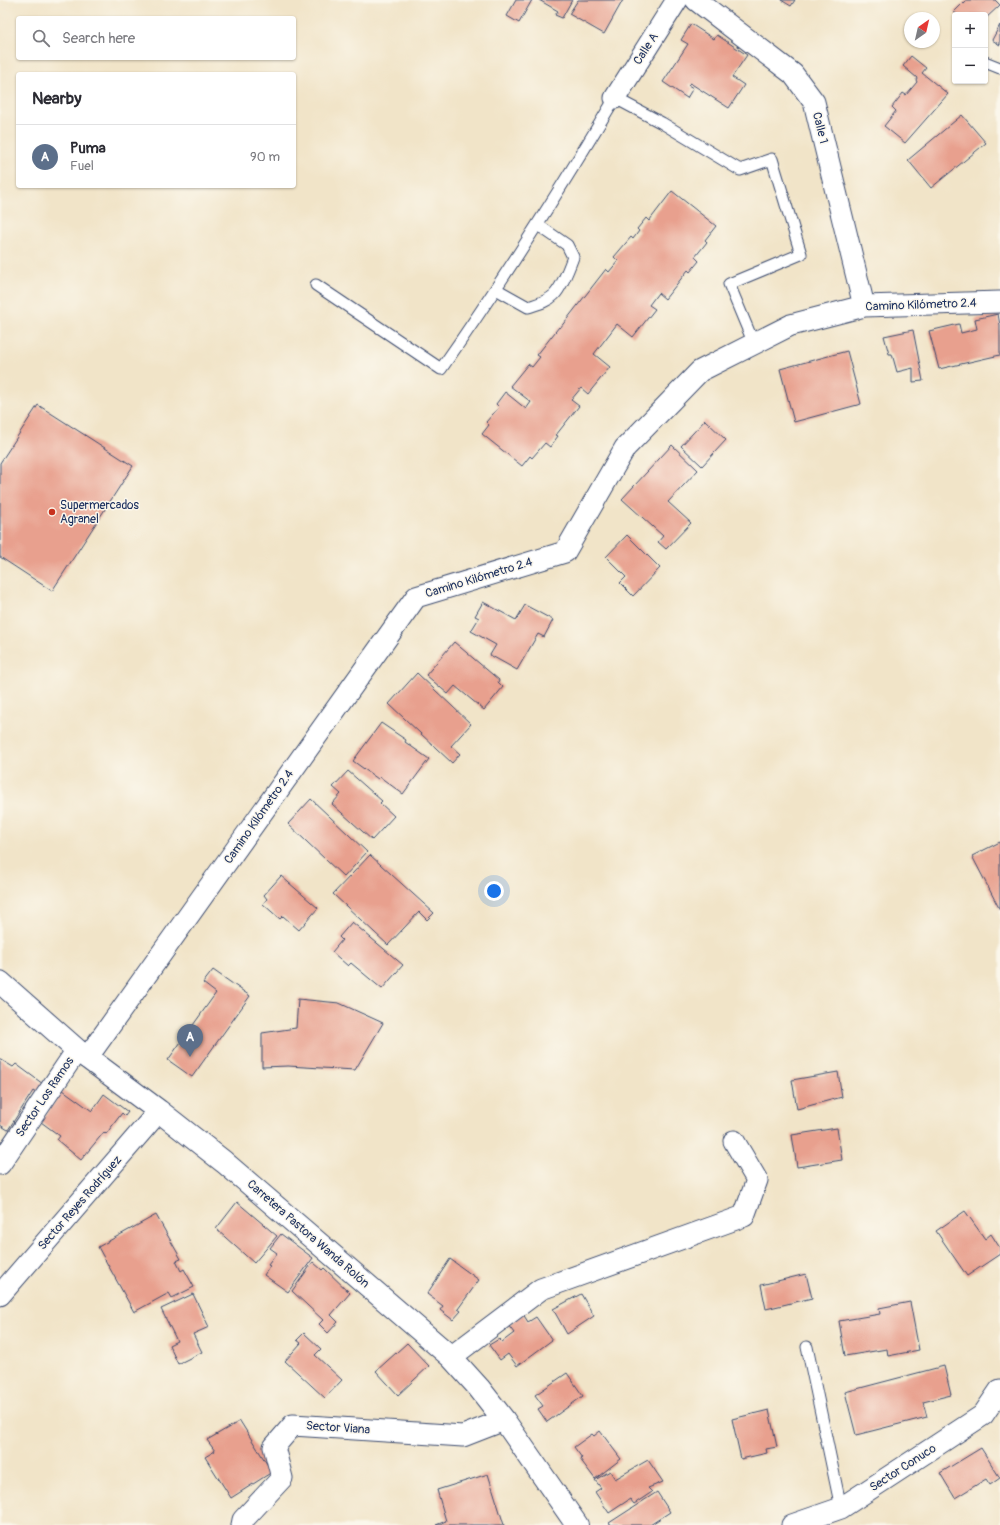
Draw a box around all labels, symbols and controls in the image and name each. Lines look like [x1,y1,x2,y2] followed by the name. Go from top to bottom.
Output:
[904,12,940,48] north arrow
[952,12,988,84] map controls
[952,12,988,48] button: +
[16,16,296,60] search box
[30,27,52,49] icon: search
[62,29,135,48] text: Search here
[630,30,662,68] street label: Calle A
[952,48,988,84] button: −
[32,88,81,109] text: Nearby
[809,111,831,145] street label: Calle 1
[70,139,106,158] text: Puma
[41,149,49,165] text: A
[250,149,280,165] text: 90 m
[70,158,94,174] text: Fuel
[865,296,977,314] street label: Camino Kilómetro 2.4
[60,498,140,527] place label: Supermercados Agranel
[47,507,57,517] marker: Supermercados Agranel
[424,555,534,601] street label: Camino Kilómetro 2.4
[221,767,297,867] street label: Camino Kilómetro 2.4
[484,881,504,901] your location
[177,1024,203,1057] pin: A
[13,1054,78,1140] street label: Sector Los Ramos
[35,1153,125,1253] street label: Sector Reyes Rodríguez
[244,1177,372,1291] street label: Carretera Pastora Wanda Rolón
[306,1418,371,1438] street label: Sector Viana
[867,1441,940,1495] street label: Sector Conuco

